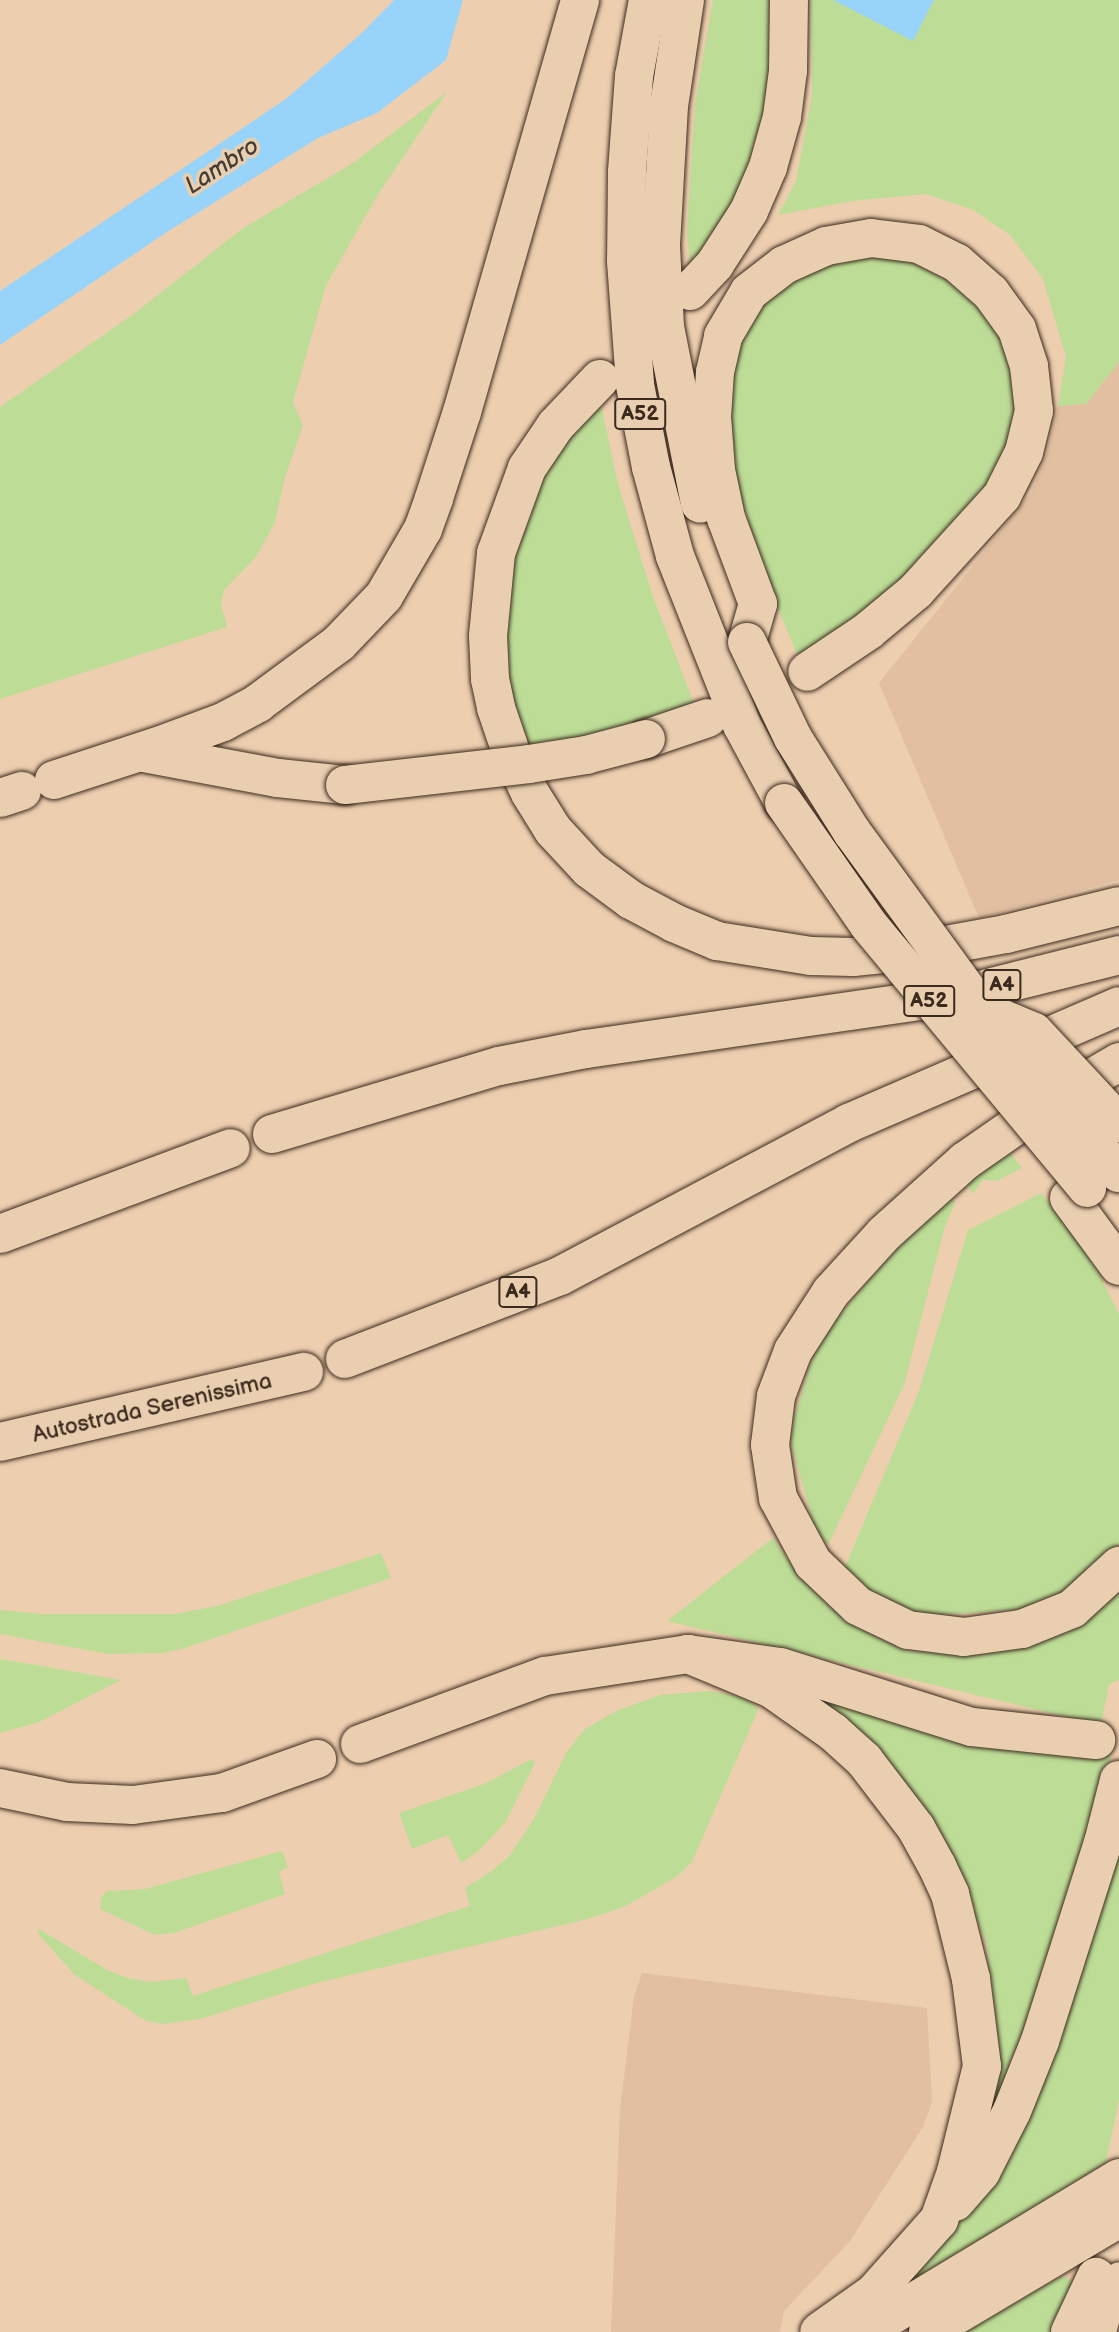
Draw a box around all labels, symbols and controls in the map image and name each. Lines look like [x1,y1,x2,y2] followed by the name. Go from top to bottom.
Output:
[180,132,264,200] water label: Lambro
[614,396,666,432] road number: A52
[981,968,1023,1002] road number: A4
[903,984,955,1018] road number: A52
[497,1274,539,1310] road number: A4
[29,1367,275,1449] street label: Autostrada Serenissima

